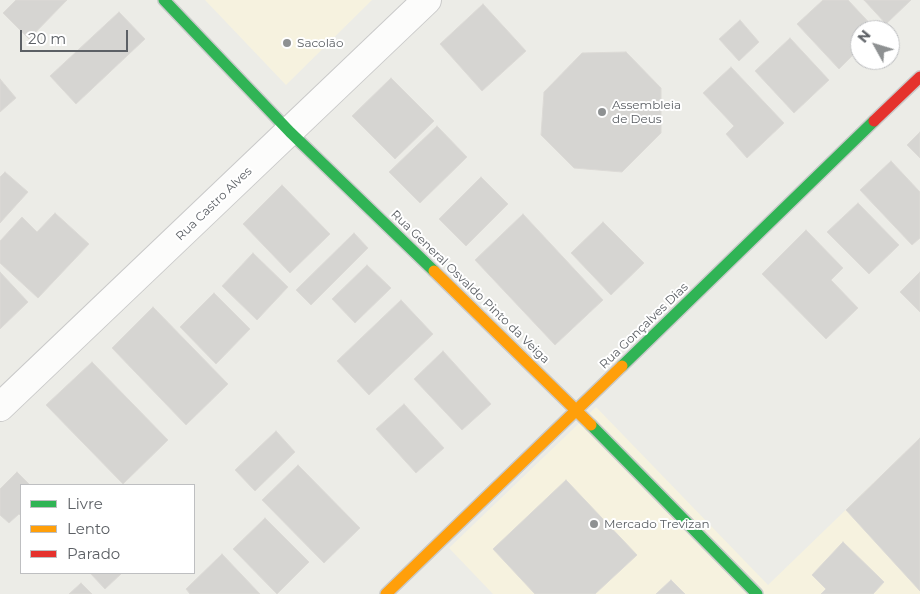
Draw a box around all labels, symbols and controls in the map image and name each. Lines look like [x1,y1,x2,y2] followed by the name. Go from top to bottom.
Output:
[22,20,130,52] scale bar
[850,20,900,70] north arrow
[854,26,875,46] text: N
[28,29,66,48] text: 20 m
[297,36,343,50] place label: Sacolão
[281,37,293,49] marker: Sacolão
[612,98,681,126] place label: Assembleia de Deus
[596,106,608,118] marker: Assembleia de Deus
[173,164,255,244] street label: Rua Castro Alves
[388,207,552,367] street label: Rua General Osvaldo Pinto da Veiga
[597,280,691,372] street label: Rua Gonçalves Dias
[20,484,195,574] legend
[67,494,103,513] text: Livre
[604,517,710,531] place label: Mercado Trevizan
[588,518,600,530] marker: Mercado Trevizan
[67,519,110,538] text: Lento
[67,544,120,563] text: Parado

